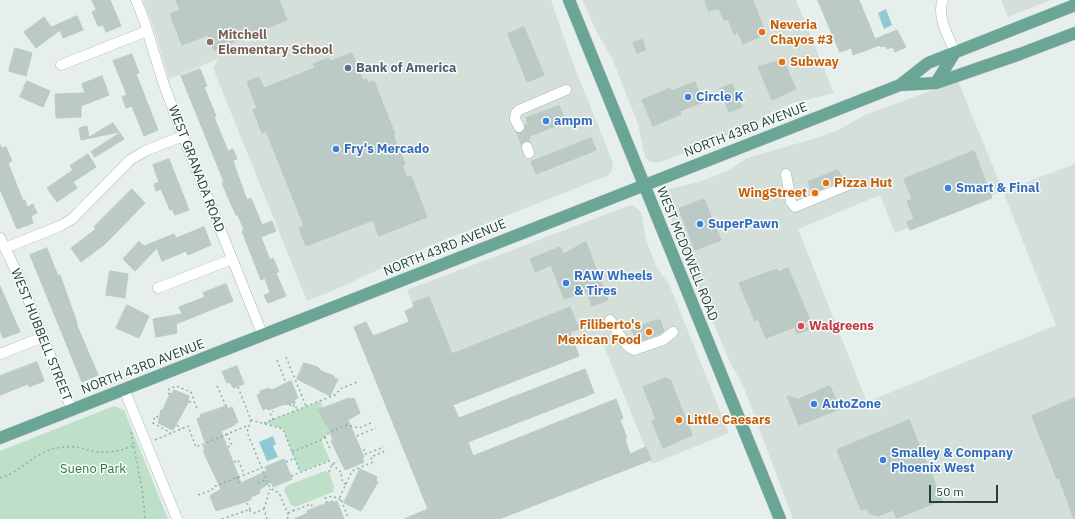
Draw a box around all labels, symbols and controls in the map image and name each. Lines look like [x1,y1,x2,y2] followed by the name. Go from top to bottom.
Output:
[770,17,833,48] place label: Neveria Chayos #3
[218,27,333,58] place label: Mitchell Elementary School
[757,27,767,37] marker: Neveria Chayos #3
[205,37,215,47] marker: Mitchell Elementary School
[790,54,839,70] place label: Subway
[777,57,787,67] marker: Subway
[356,60,456,76] place label: Bank of America
[343,63,353,73] marker: Bank of America
[696,89,743,105] place label: Circle K
[683,92,693,102] marker: Circle K
[682,99,810,161] street label: NORTH 43RD AVENUE
[165,103,227,235] street label: WEST GRANADA ROAD
[554,113,593,129] place label: ampm
[541,116,551,126] marker: ampm
[344,141,429,157] place label: Fry's Mercado
[331,144,341,154] marker: Fry's Mercado
[834,175,892,191] place label: Pizza Hut
[821,178,831,188] marker: Pizza Hut
[956,180,1039,196] place label: Smart & Final
[943,183,953,193] marker: Smart & Final
[653,185,721,323] street label: WEST MCDOWELL ROAD
[738,185,807,201] place label: WingStreet
[810,188,820,198] marker: WingStreet
[381,216,509,280] street label: NORTH 43RD AVENUE
[708,216,779,232] place label: SuperPawn
[695,219,705,229] marker: SuperPawn
[7,267,75,403] street label: WEST HUBBELL STREET
[574,268,653,299] place label: RAW Wheels & Tires
[561,278,571,288] marker: RAW Wheels & Tires
[558,317,641,348] place label: Filiberto's Mexican Food
[809,318,874,334] place label: Walgreens
[796,321,806,331] marker: Walgreens
[644,327,654,337] marker: Filiberto's Mexican Food
[79,336,207,398] street label: NORTH 43RD AVENUE
[822,396,881,412] place label: AutoZone
[809,399,819,409] marker: AutoZone
[687,412,771,428] place label: Little Caesars
[674,415,684,425] marker: Little Caesars
[891,445,1013,476] place label: Smalley & Company Phoenix West
[878,455,888,465] marker: Smalley & Company Phoenix West
[60,461,126,477] park label: Sueno Park
[931,477,1000,503] scale bar
[936,484,964,499] text: 50 m

